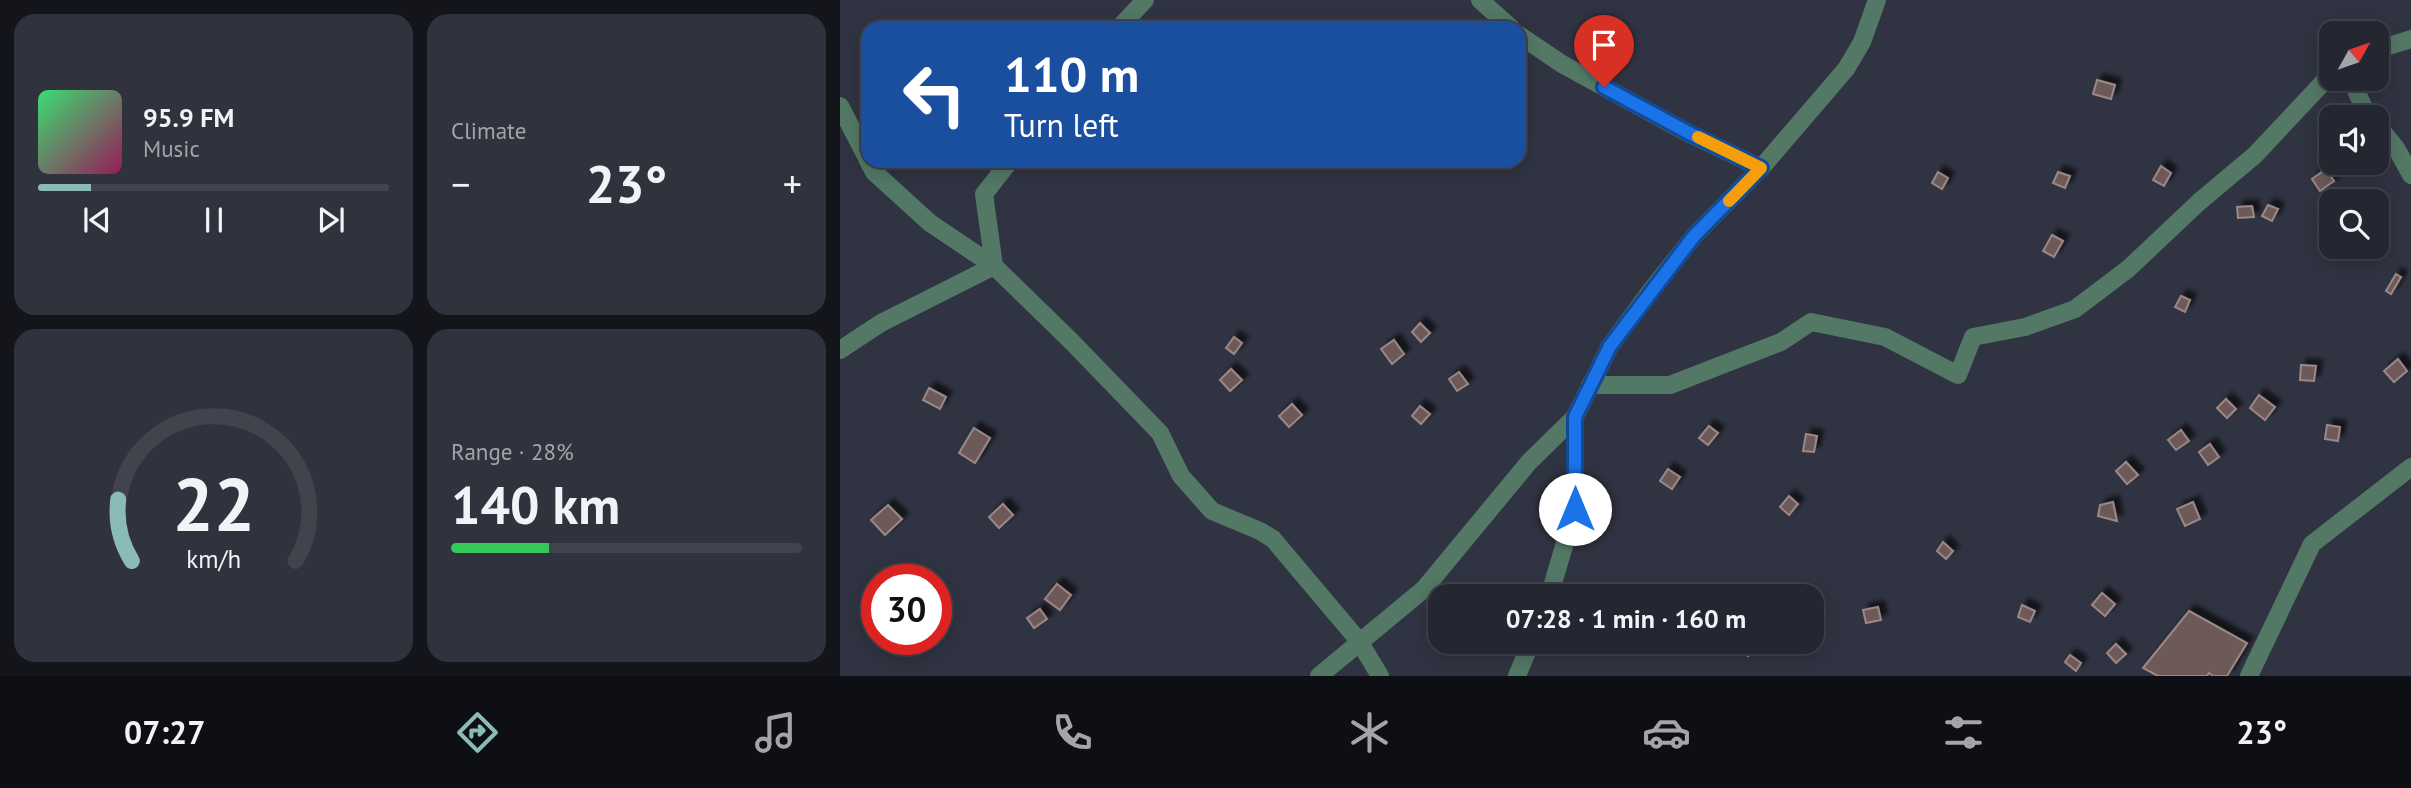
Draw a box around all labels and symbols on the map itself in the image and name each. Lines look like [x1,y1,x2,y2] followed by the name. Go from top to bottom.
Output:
[1574,15,1634,87] pin
[2319,21,2389,91] north arrow
[1538,472,1612,546] position arrow
[861,564,952,655] speed limit sign: 30

